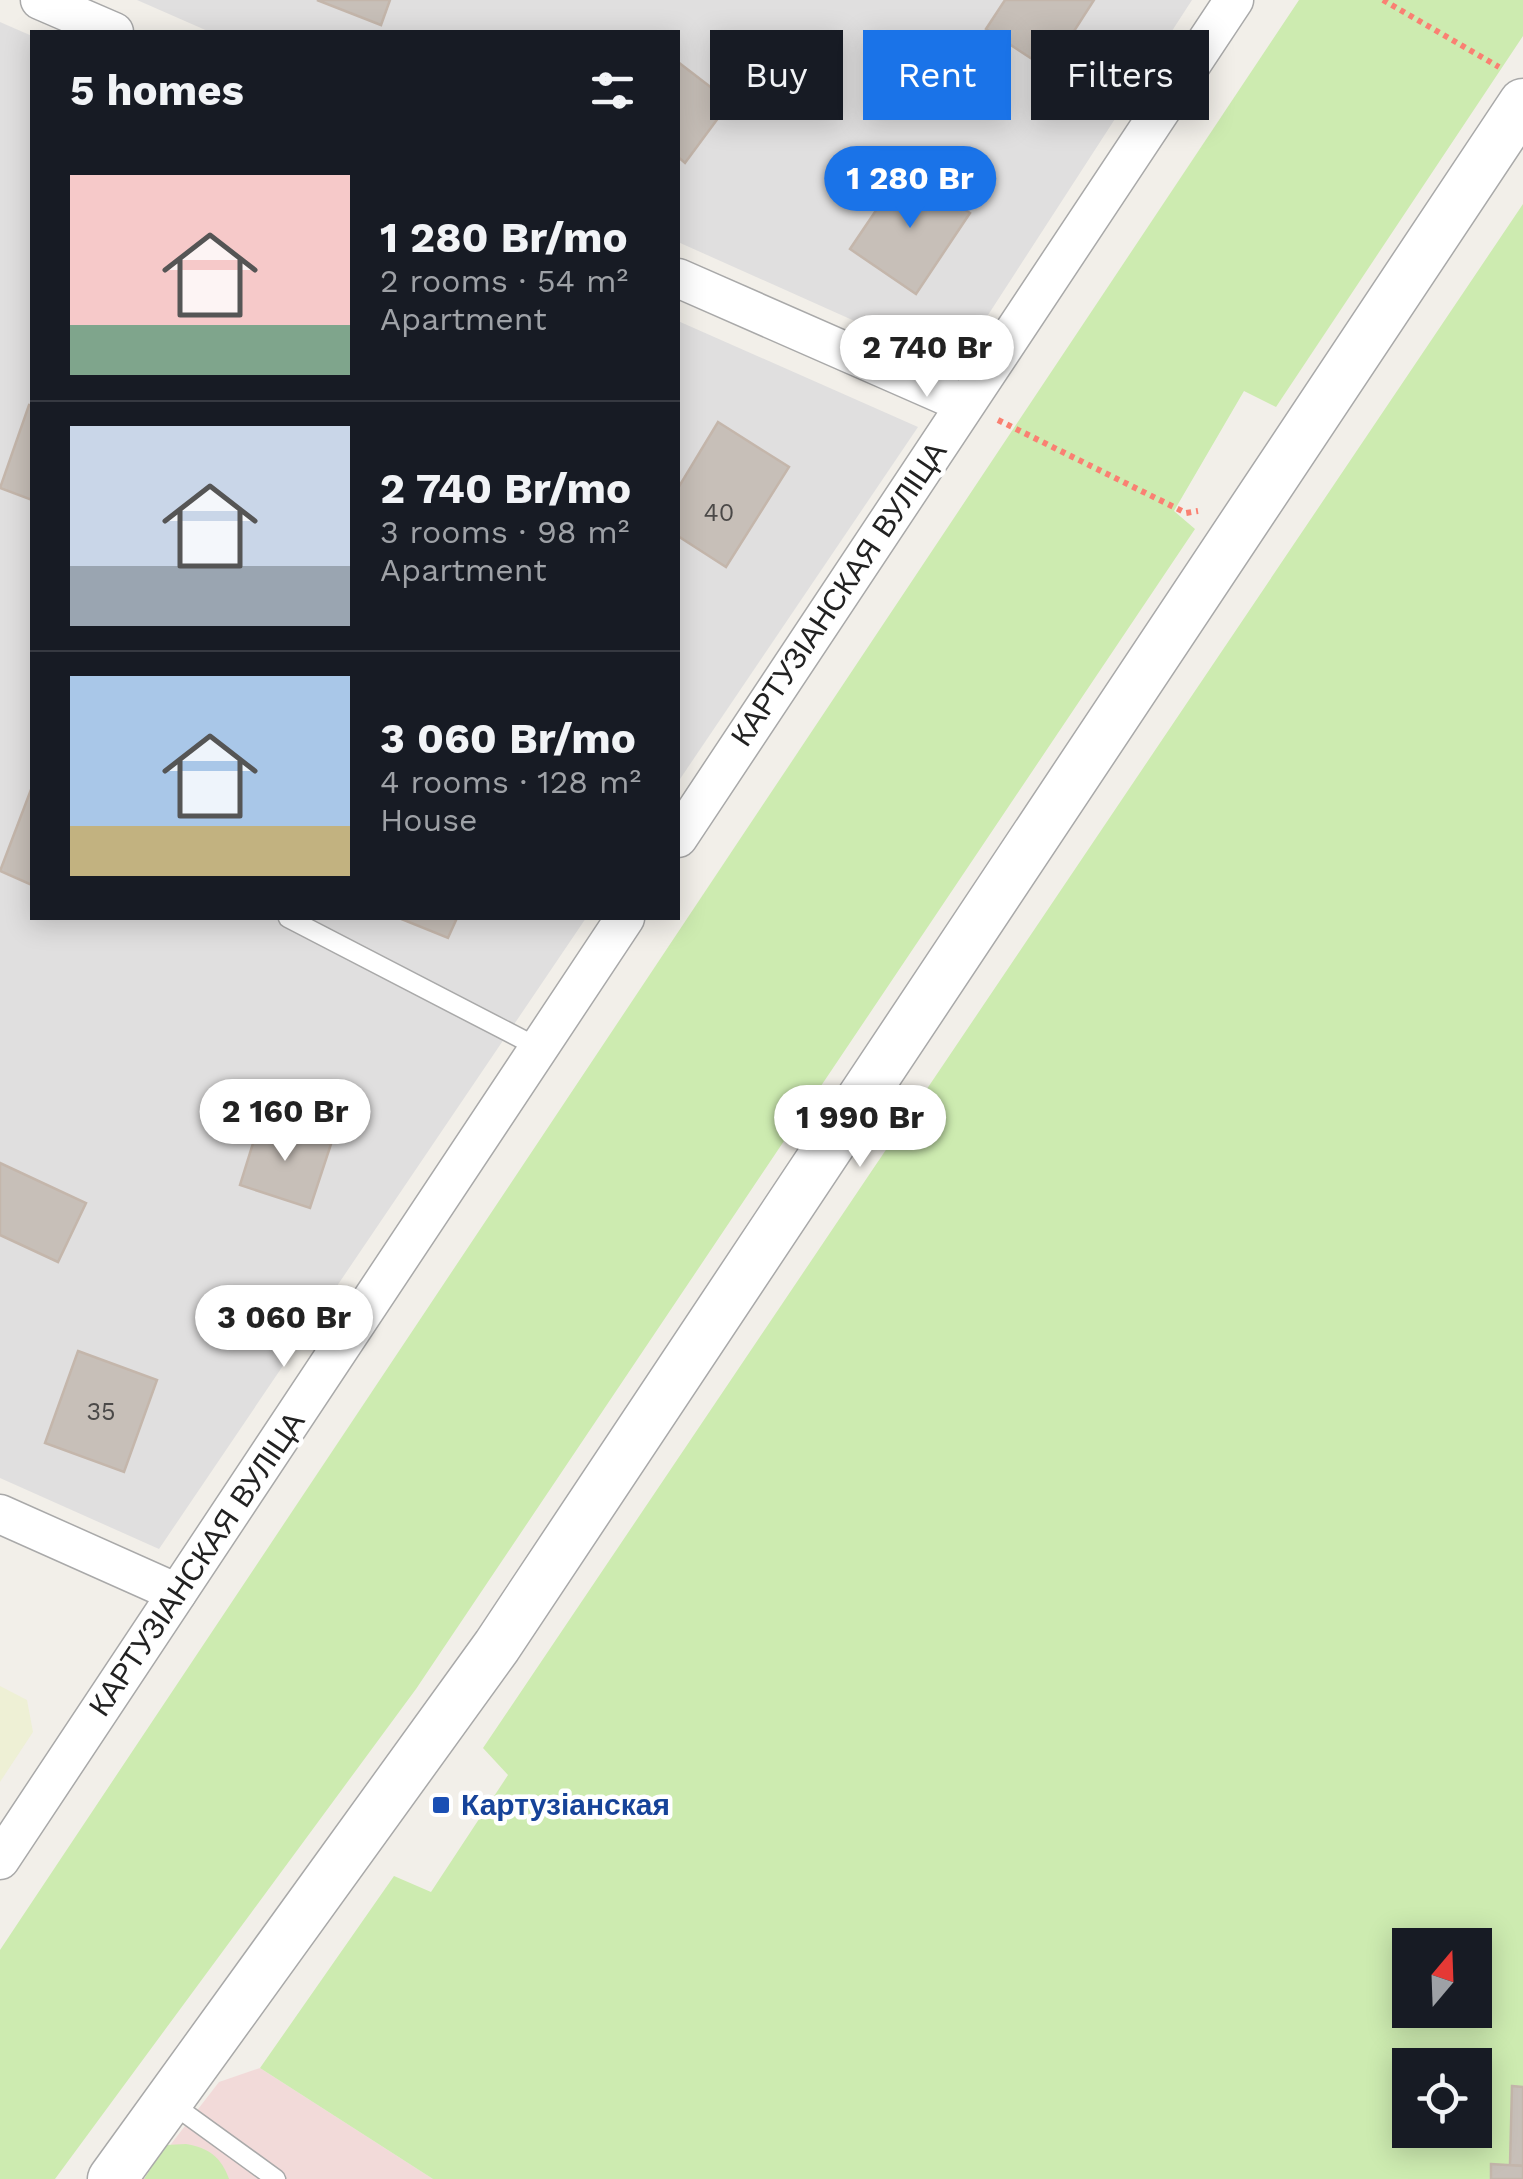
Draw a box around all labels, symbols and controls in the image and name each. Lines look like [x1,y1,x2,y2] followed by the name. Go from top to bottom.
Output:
[710,30,843,120] chip: Buy
[863,30,1011,120] chip: Rent
[1031,30,1209,120] chip: Filters
[585,63,640,118] icon: filters
[70,66,244,115] text: 5 homes
[807,146,1013,231] pin: 1 280 Br
[846,159,974,197] text: 1 280 Br
[380,213,628,262] text: 1 280 Br/mo
[150,215,270,335] icon: home
[380,262,628,300] text: 2 rooms · 54 m²
[380,300,547,338] text: Apartment
[824,315,1030,400] pin: 2 740 Br
[862,328,992,366] text: 2 740 Br
[724,435,954,752] street label: КАРТУЗІАНСКАЯ ВУЛІЦА
[380,464,631,513] text: 2 740 Br/mo
[150,466,270,586] icon: home
[704,498,734,527] house number: 40
[380,513,629,551] text: 3 rooms · 98 m²
[380,551,547,589] text: Apartment
[380,714,636,763] text: 3 060 Br/mo
[150,716,270,836] icon: home
[380,763,641,801] text: 4 rooms · 128 m²
[380,801,478,839] text: House
[182,1079,388,1164] pin: 2 160 Br
[757,1085,963,1170] pin: 1 990 Br
[222,1092,348,1130] text: 2 160 Br
[796,1098,924,1136] text: 1 990 Br
[181,1285,387,1370] pin: 3 060 Br
[217,1298,351,1336] text: 3 060 Br
[86,1397,116,1426] house number: 35
[82,1405,312,1722] street label: КАРТУЗІАНСКАЯ ВУЛІЦА
[461,1787,670,1822] place label: Картузіанская
[430,1794,452,1816] marker: Картузіанская
[1392,1928,1492,2028] north arrow
[1392,1928,1492,2148] map controls
[1392,2048,1492,2148] button: locate

